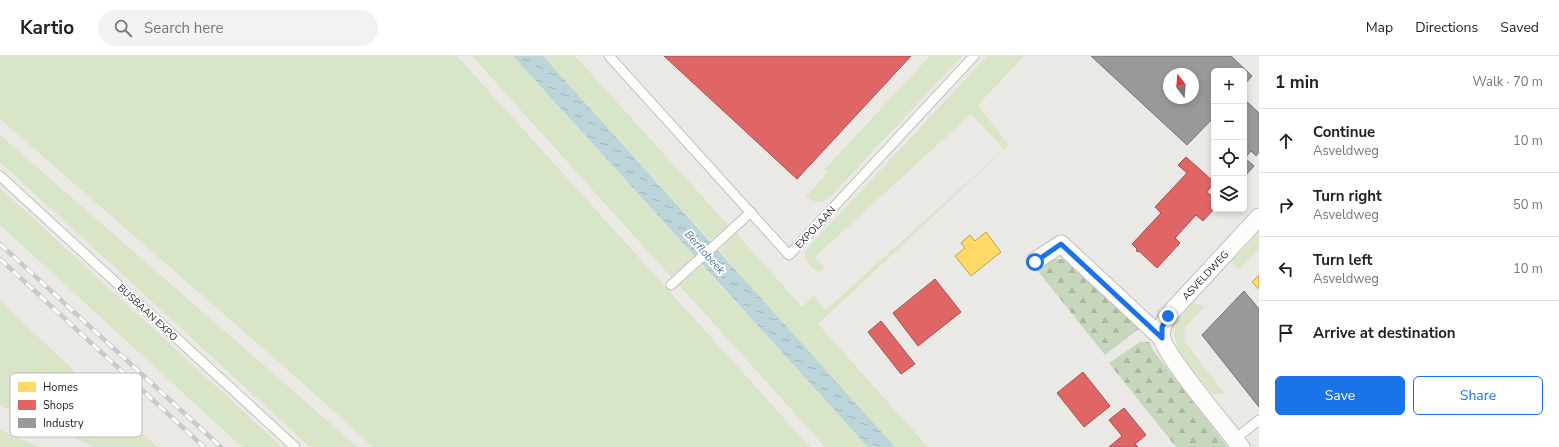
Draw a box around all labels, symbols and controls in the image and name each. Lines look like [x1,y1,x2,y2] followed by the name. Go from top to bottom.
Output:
[98,10,378,46] search box
[20,15,74,41] text: Kartio
[112,17,134,39] icon: search
[144,18,224,38] text: Search here
[1366,18,1393,37] text: Map
[1415,18,1478,37] text: Directions
[1500,18,1539,37] text: Saved
[1163,68,1199,104] north arrow
[1211,68,1247,212] map controls
[1211,68,1247,104] button: +
[1275,71,1319,94] text: 1 min
[1472,73,1543,91] text: Walk · 70 m
[1211,104,1247,140] button: −
[1313,122,1375,142] text: Continue
[1275,130,1297,152] icon: ahead
[1513,132,1543,150] text: 10 m
[1211,140,1247,176] button: locate
[1313,142,1379,160] text: Asveldweg
[1211,176,1247,212] button: layers
[1313,186,1382,206] text: Turn right
[1275,194,1297,216] icon: right
[1513,196,1543,214] text: 50 m
[792,203,839,252] street label: EXPOLAAN
[1313,206,1379,224] text: Asveldweg
[681,227,729,278] water label: Berflobeek
[1179,248,1232,303] street label: ASVELDWEG
[1313,250,1372,270] text: Turn left
[1026,253,1044,271] route start
[1275,258,1297,280] icon: left
[1513,260,1543,278] text: 10 m
[1313,270,1379,288] text: Asveldweg
[114,281,181,345] street label: BUSBAAN EXPO
[1159,307,1177,325] route end
[1275,322,1297,344] icon: arrive
[1313,323,1456,343] text: Arrive at destination
[10,373,142,437] legend
[1275,376,1405,415] button: Save
[1413,376,1543,415] button: Share
[43,380,78,395] text: Homes
[43,398,74,413] text: Shops
[43,416,84,431] text: Industry

